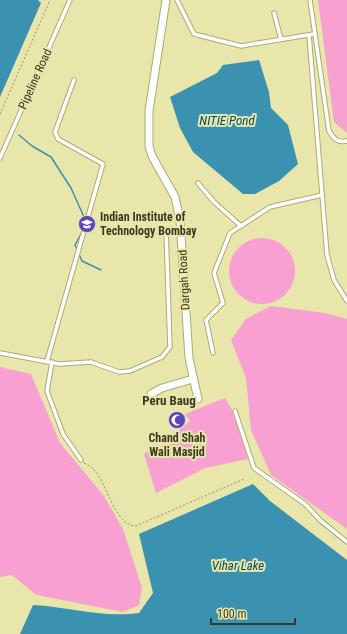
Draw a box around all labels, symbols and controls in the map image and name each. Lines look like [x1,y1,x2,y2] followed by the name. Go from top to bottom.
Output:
[15,47,55,111] street label: Pipeline Road
[199,113,255,128] water label: NITIE Pond
[100,210,197,238] place label: Indian Institute of Technology Bombay
[77,214,97,234] school or university icon: Indian Institute of Technology Bombay
[175,249,193,311] street label: Dargah Road
[142,393,196,408] district label: Peru Baug
[167,410,187,430] mosque icon: Chand Shah Wali Masjid
[149,431,206,459] place label: Chand Shah Wali Masjid
[212,558,264,573] water label: Vihar Lake
[211,600,295,626] scale bar
[217,607,247,621] text: 100 m

